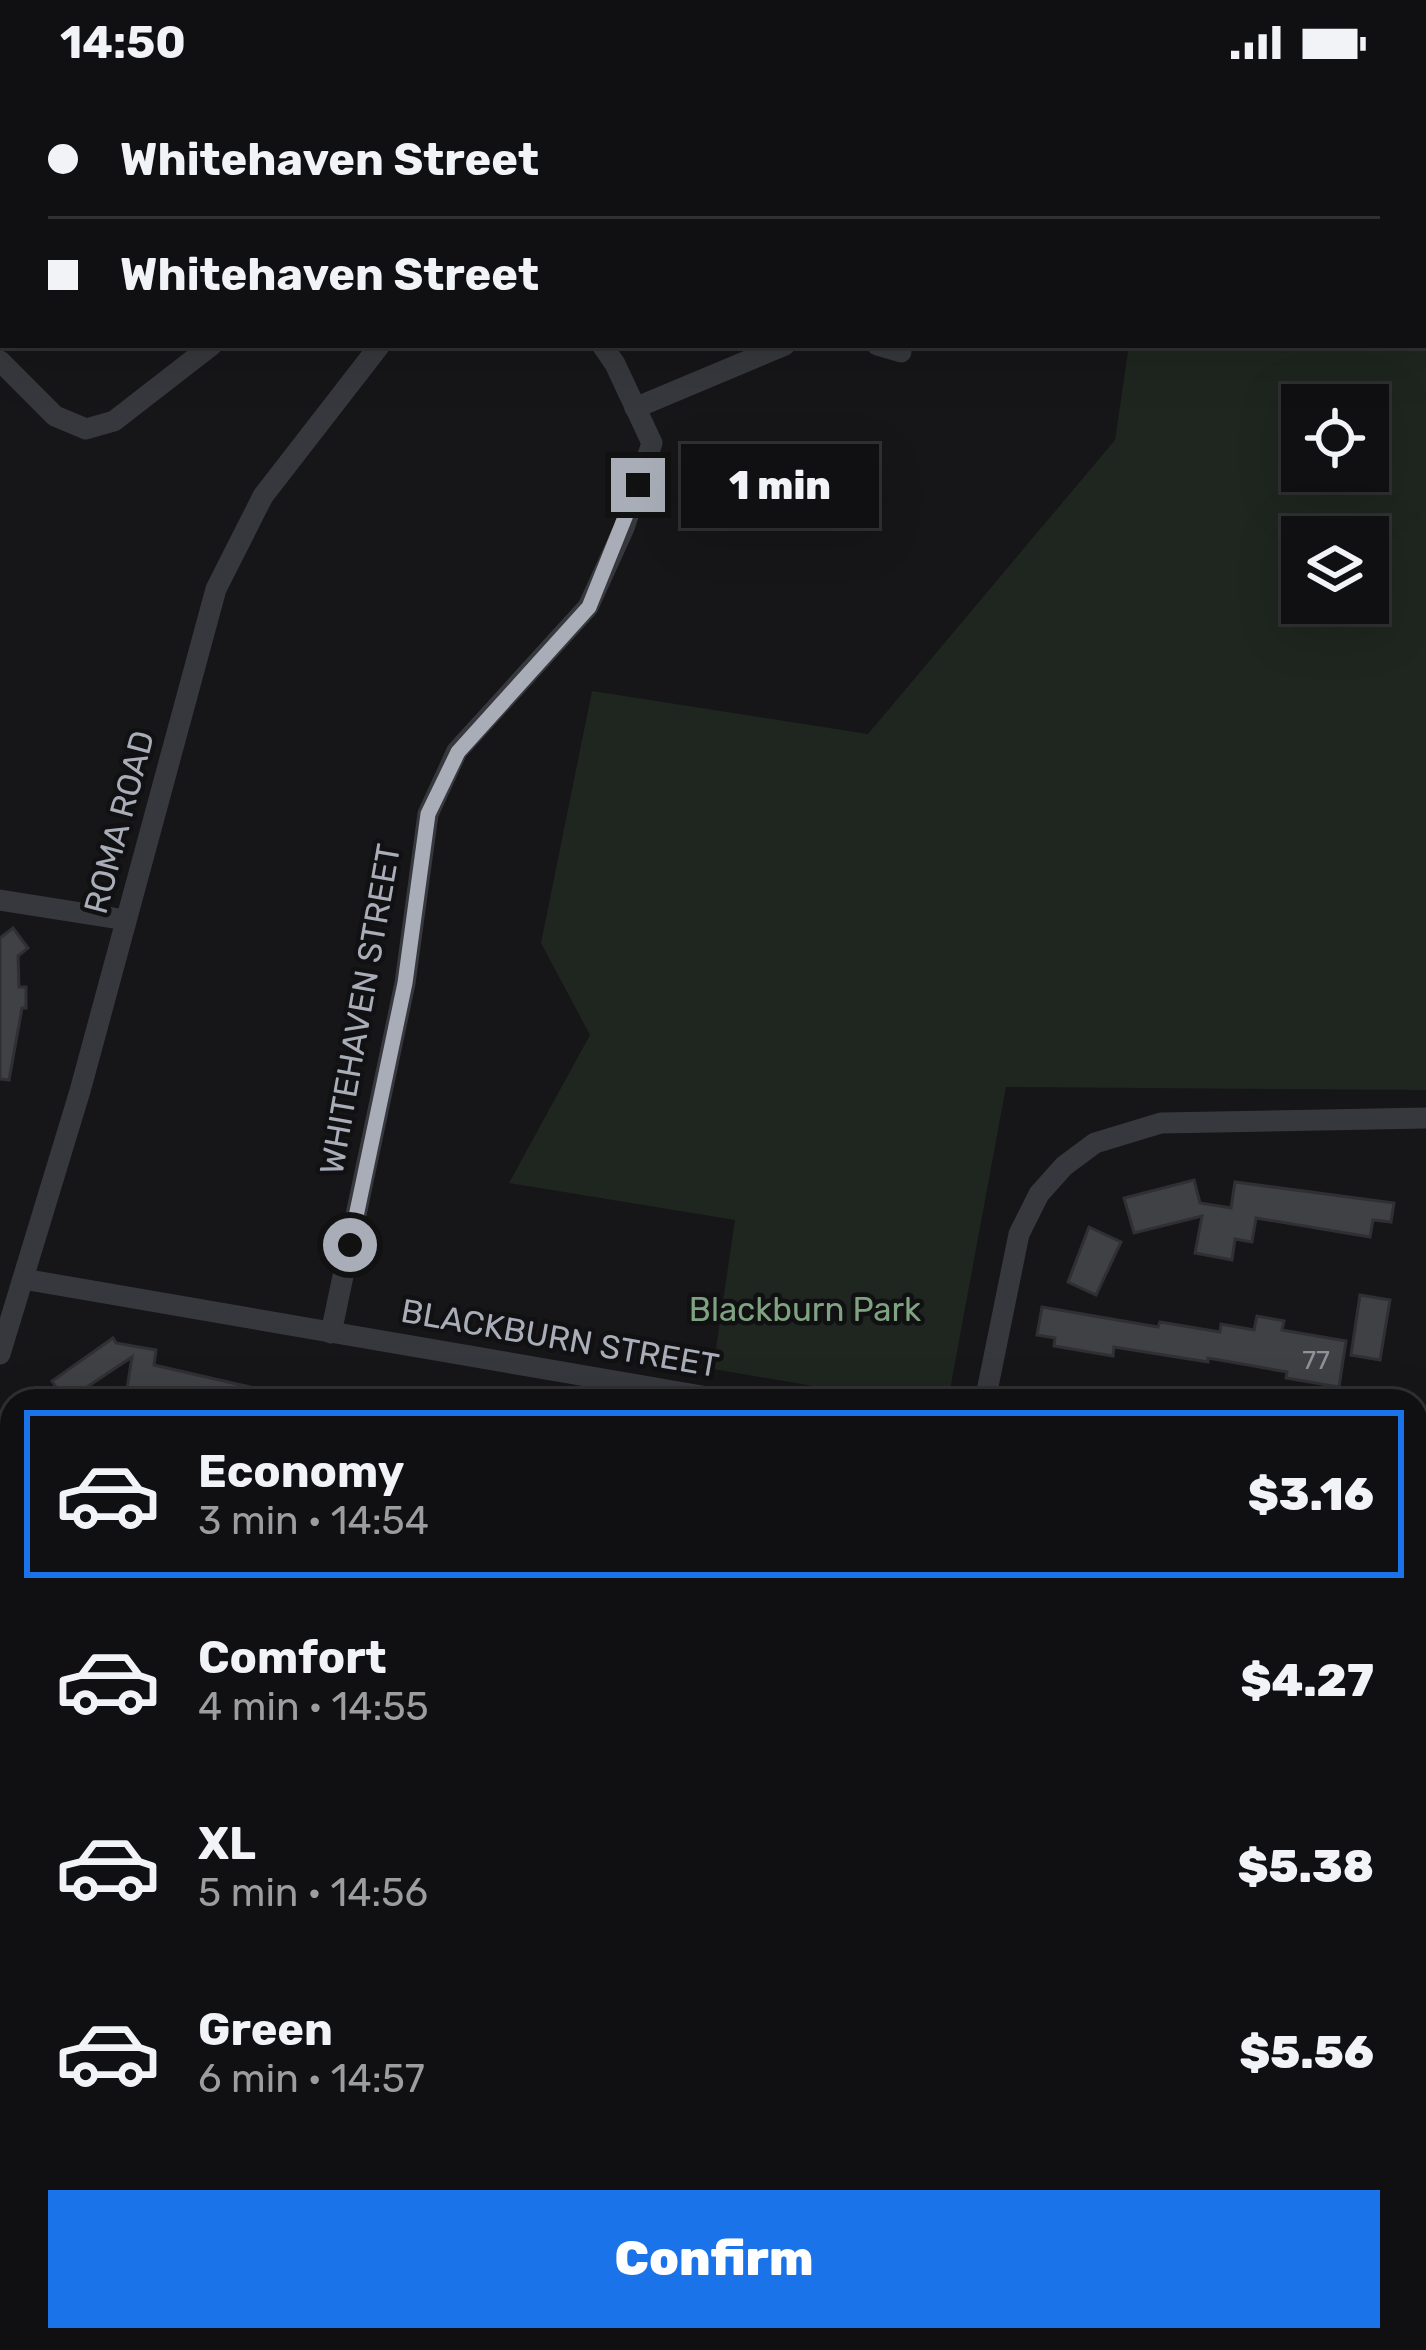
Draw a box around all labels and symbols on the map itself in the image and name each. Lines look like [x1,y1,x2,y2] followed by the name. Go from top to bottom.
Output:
[680,443,878,527] callout: 1 min
[611,458,665,512] route end
[76,726,162,918] street label: ROMA ROAD
[312,841,408,1177] street label: WHITEHAVEN STREET
[323,1218,377,1272] route start
[689,1290,921,1329] park label: Blackburn Park
[398,1291,722,1385] street label: BLACKBURN STREET
[1302,1344,1330,1376] house number: 77

